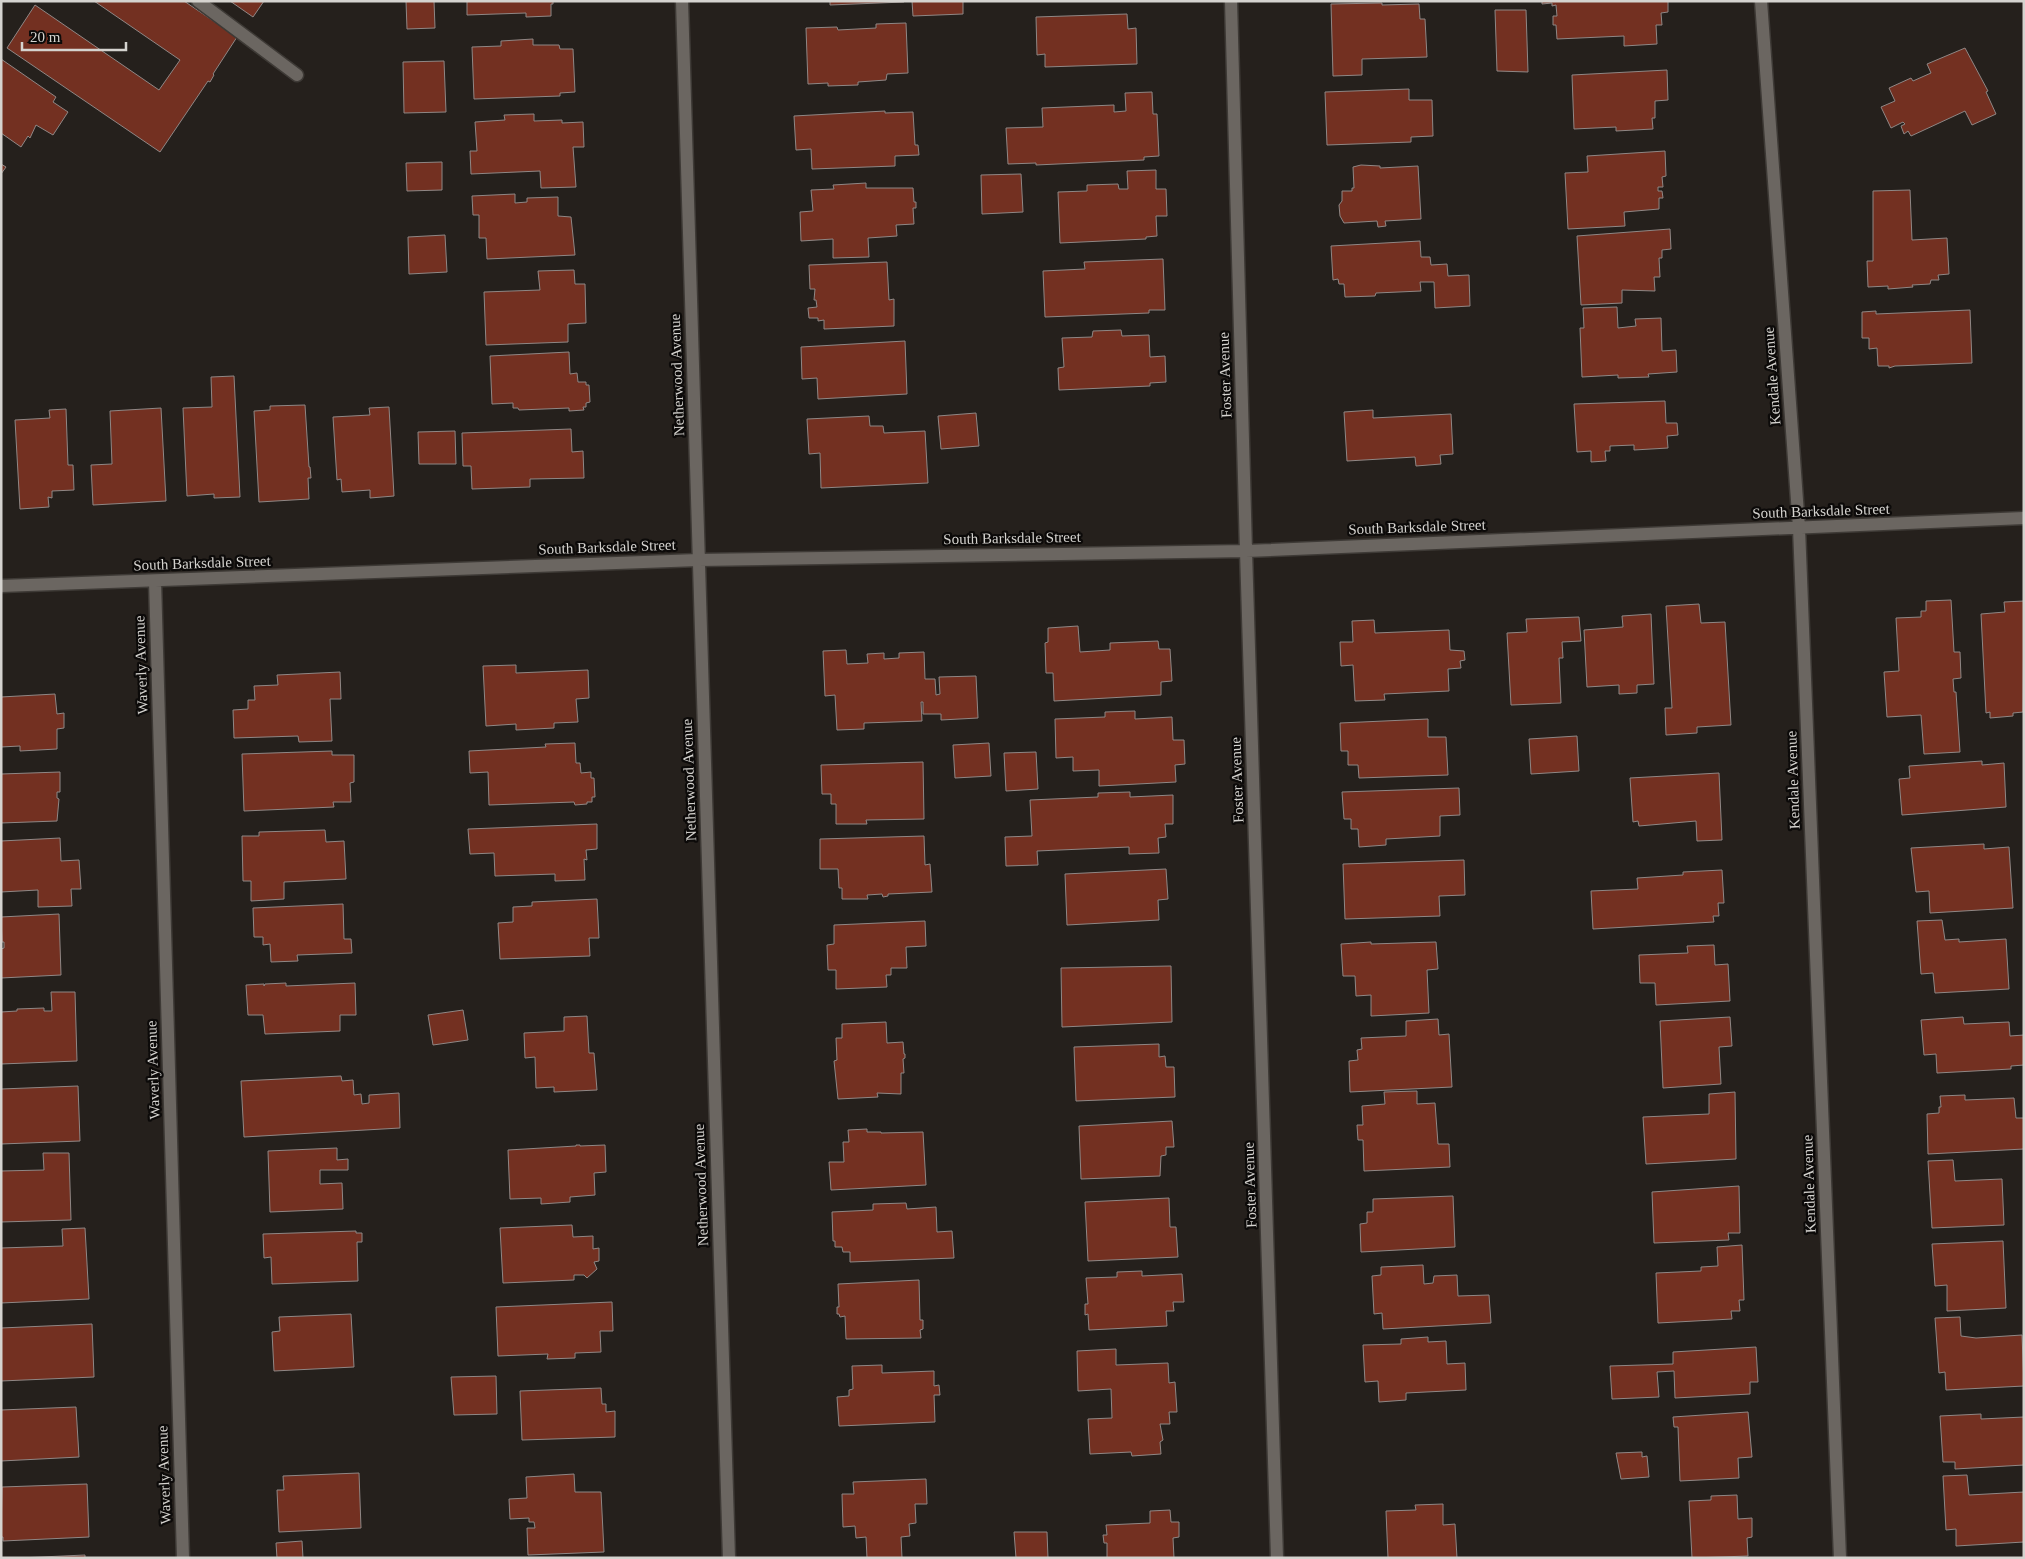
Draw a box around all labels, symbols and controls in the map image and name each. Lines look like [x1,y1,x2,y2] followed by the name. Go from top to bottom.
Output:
[22,20,126,52] scale bar
[30,29,61,45] text: 20 m
[667,313,687,437] street label: Netherwood Avenue
[1761,326,1783,426] street label: Kendale Avenue
[1215,331,1234,418] street label: Foster Avenue
[1752,501,1891,521] street label: South Barksdale Street
[1348,517,1487,537] street label: South Barksdale Street
[943,529,1082,547] street label: South Barksdale Street
[538,537,677,557] street label: South Barksdale Street
[133,553,272,573] street label: South Barksdale Street
[131,615,151,715] street label: Waverly Avenue
[679,718,699,842] street label: Netherwood Avenue
[1783,730,1803,829] street label: Kendale Avenue
[1227,736,1246,823] street label: Foster Avenue
[143,1020,163,1120] street label: Waverly Avenue
[691,1123,711,1247] street label: Netherwood Avenue
[1799,1134,1819,1233] street label: Kendale Avenue
[1240,1141,1259,1228] street label: Foster Avenue
[154,1425,174,1525] street label: Waverly Avenue

